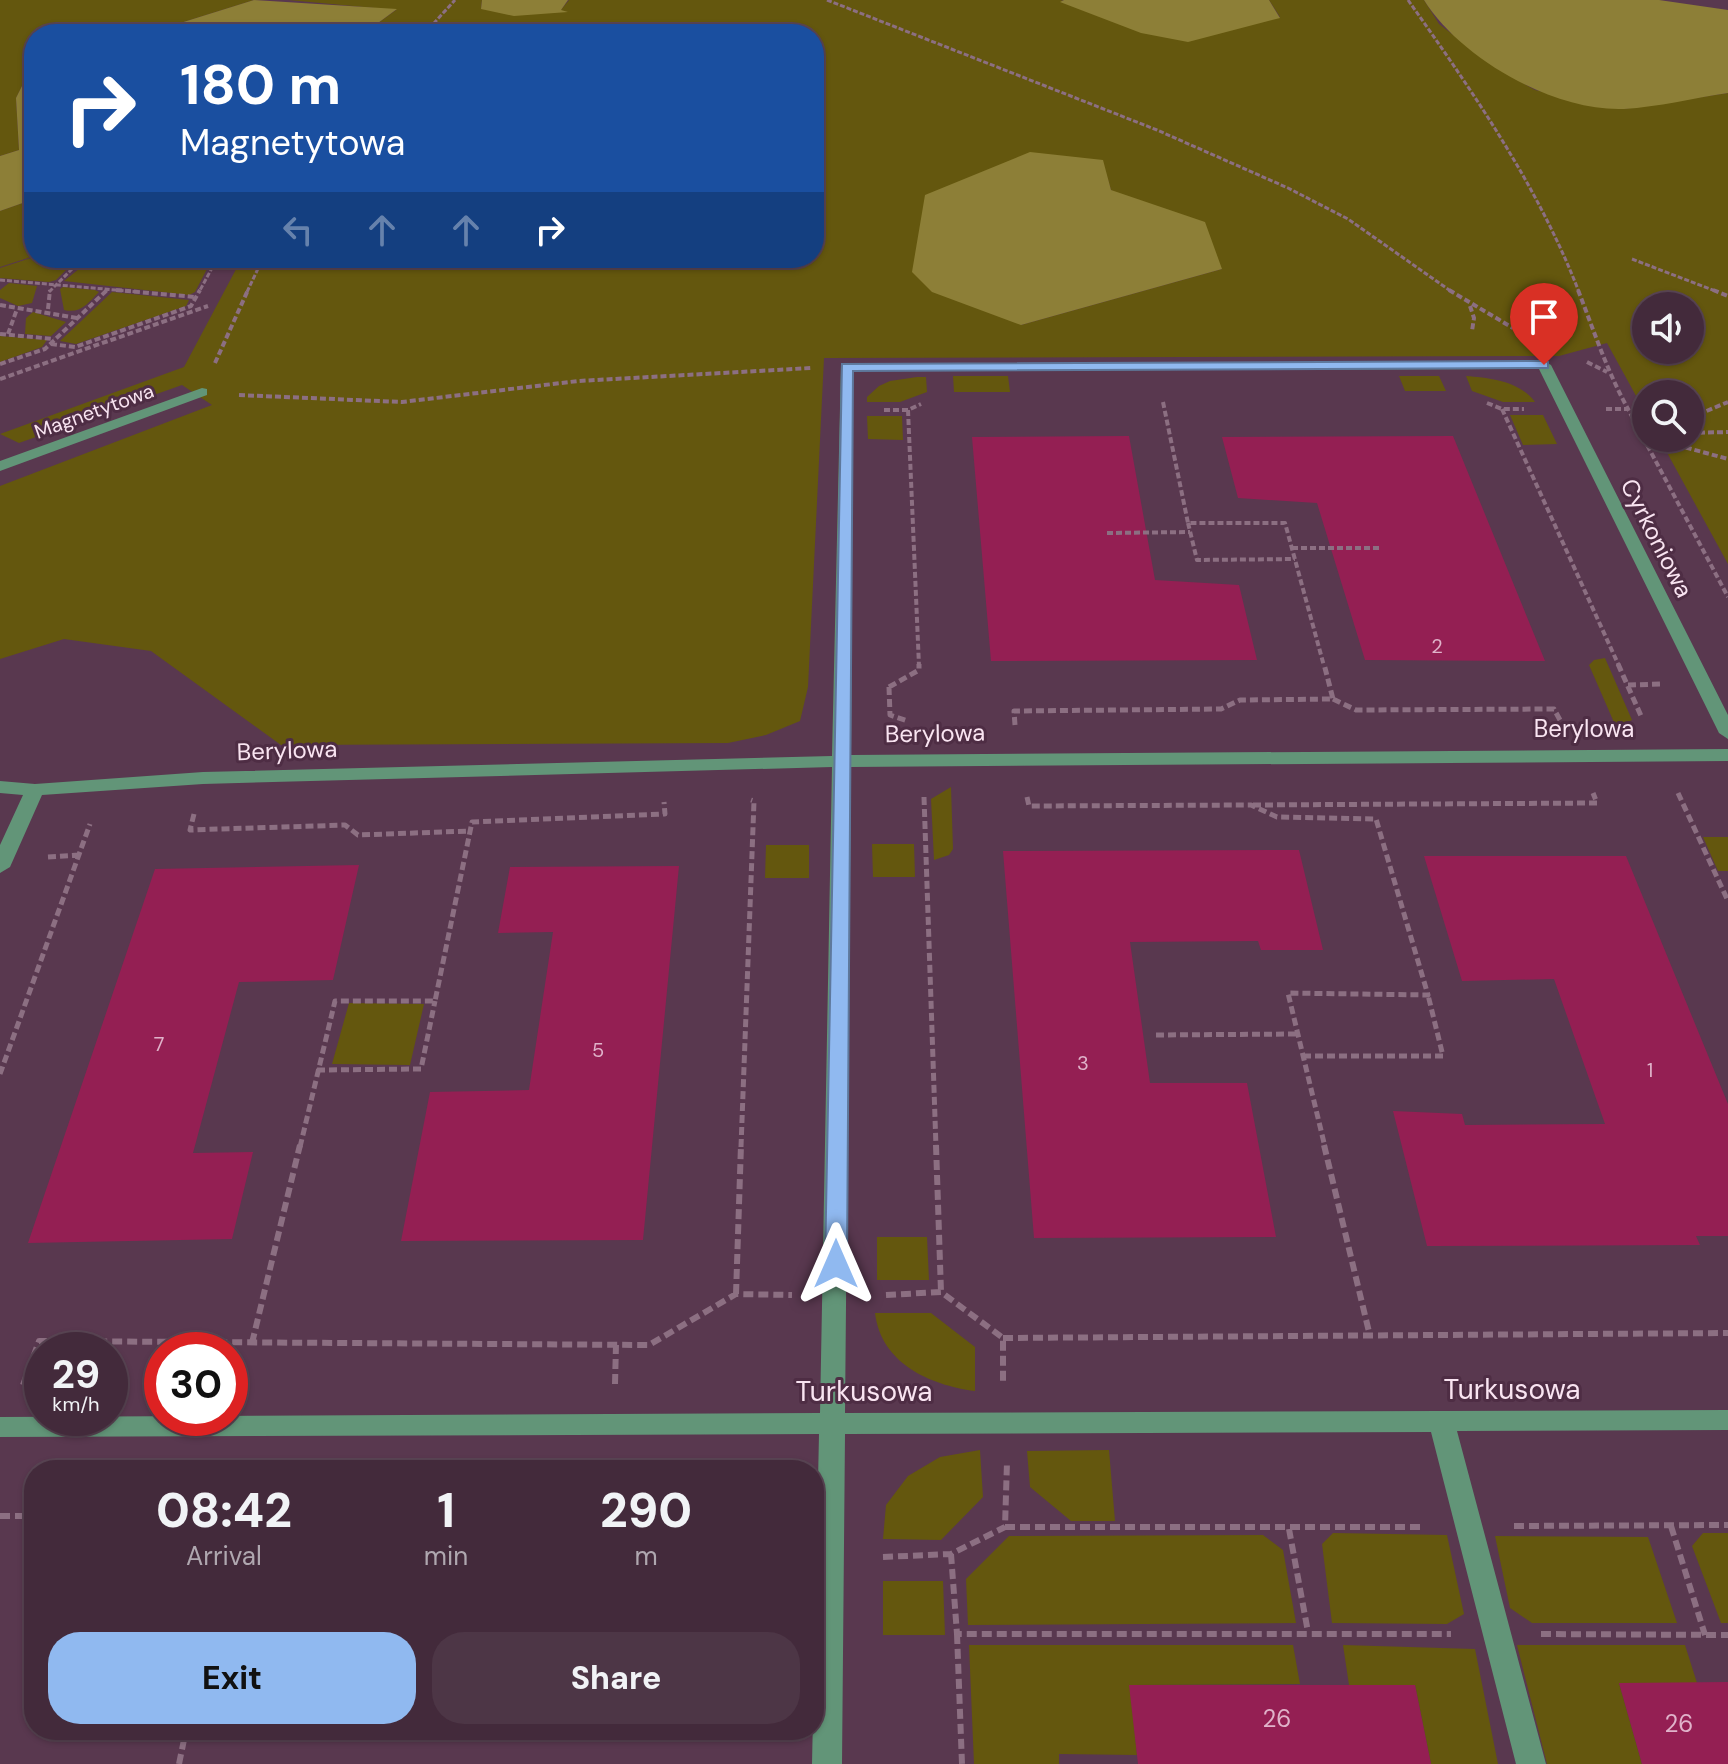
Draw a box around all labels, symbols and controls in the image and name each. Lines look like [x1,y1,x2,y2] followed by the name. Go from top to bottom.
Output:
[180,48,341,121] text: 180 m
[48,56,152,160] icon: right
[180,119,405,166] text: Magnetytowa
[276,208,320,252] icon: left
[360,208,404,252] icon: ahead
[444,208,488,252] icon: ahead
[528,208,572,252] icon: right
[1510,283,1578,365] pin
[1632,292,1704,452] map controls
[1632,292,1704,364] button: sound
[1522,295,1566,339] icon: arrive
[31,377,157,445] street label: Magnetytowa
[1632,380,1704,452] button: search
[1614,473,1700,603] street label: Cyrkoniowa
[1431,633,1443,659] house number: 2
[1534,713,1634,744] street label: Berylowa
[885,717,985,749] street label: Berylowa
[236,733,338,767] street label: Berylowa
[154,1031,164,1057] house number: 7
[592,1037,604,1063] house number: 5
[1077,1050,1089,1076] house number: 3
[1647,1057,1653,1083] house number: 1
[794,1222,878,1306] position arrow
[144,1332,248,1436] speed limit sign: 30
[52,1348,100,1400] text: 29
[1443,1371,1581,1408] street label: Turkusowa
[795,1373,933,1410] street label: Turkusowa
[52,1391,100,1417] text: km/h
[156,1479,292,1542] text: 08:42
[437,1479,455,1542] text: 1
[600,1479,692,1542] text: 290
[186,1539,262,1573] text: Arrival
[424,1539,468,1573] text: min
[635,1539,658,1573] text: m
[48,1632,416,1724] button: Exit
[432,1632,800,1724] button: Share
[1263,1703,1291,1734] house number: 26
[1665,1708,1693,1739] house number: 26

